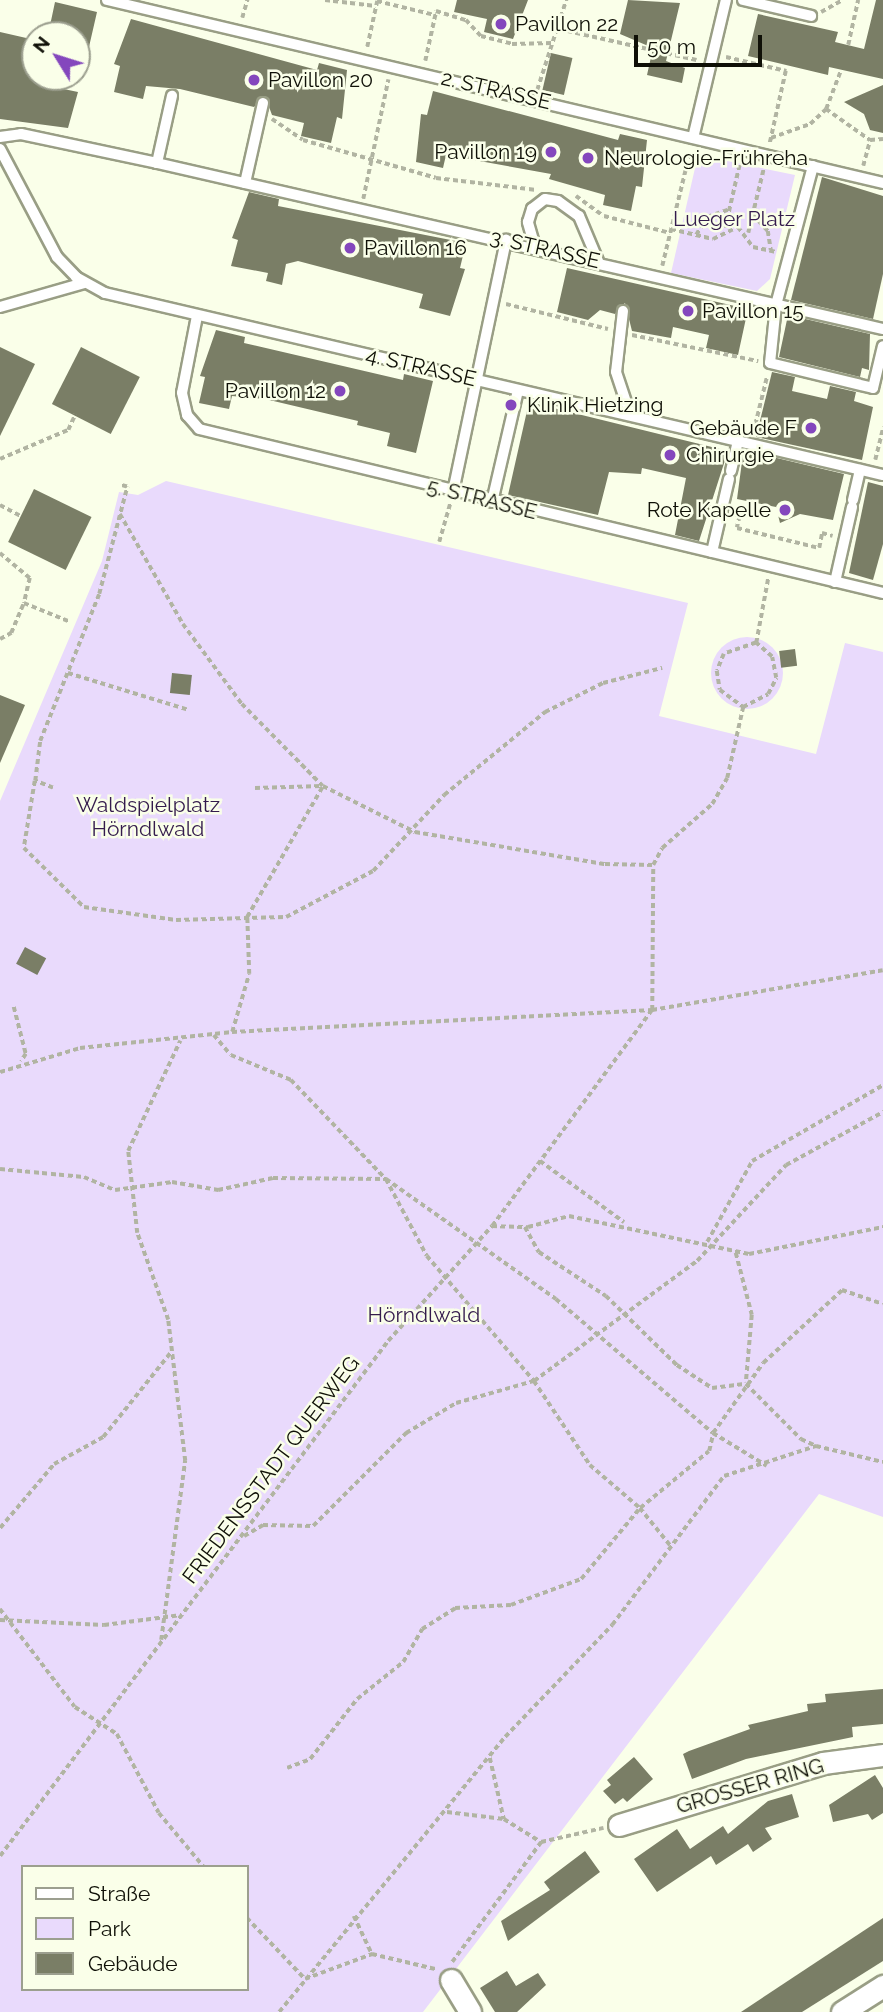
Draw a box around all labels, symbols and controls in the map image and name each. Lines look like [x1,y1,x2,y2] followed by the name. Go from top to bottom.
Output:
[515,11,618,37] place label: Pavillon 22
[493,16,509,32] marker: Pavillon 22
[21,21,91,91] north arrow
[638,21,766,65] scale bar
[28,32,54,57] text: N
[647,34,696,59] text: 50 m
[439,65,553,115] street label: 2. STRASSE
[268,67,373,93] place label: Pavillon 20
[246,72,262,88] marker: Pavillon 20
[434,139,537,165] place label: Pavillon 19
[543,144,559,160] marker: Pavillon 19
[604,145,808,171] place label: Neurologie-Frühreha
[578,148,598,168] marker: Neurologie-Frühreha
[673,206,795,232] park label: Lueger Platz
[488,224,602,274] street label: 3. STRASSE
[364,235,467,261] place label: Pavillon 16
[342,240,358,256] marker: Pavillon 16
[702,298,804,324] place label: Pavillon 15
[680,303,696,319] marker: Pavillon 15
[363,342,479,392] street label: 4. STRASSE
[225,378,326,404] place label: Pavillon 12
[332,383,348,399] marker: Pavillon 12
[527,392,664,418] place label: Klinik Hietzing
[501,395,521,415] marker: Klinik Hietzing
[690,415,797,441] place label: Gebäude F
[803,420,819,436] marker: Gebäude F
[686,442,774,468] place label: Chirurgie
[660,445,680,465] marker: Chirurgie
[425,473,539,525] street label: 5. STRASSE
[647,497,771,523] place label: Rote Kapelle
[777,502,793,518] marker: Rote Kapelle
[76,792,220,842] park label: Waldspielplatz Hörndlwald
[368,1302,480,1328] park label: Hörndlwald
[177,1351,365,1589] street label: FRIEDENSSTADT QUERWEG
[673,1753,827,1819] street label: GROSSER RING
[21,1865,248,1991] legend
[88,1881,150,1906] text: Straße
[88,1916,131,1941] text: Park
[88,1951,178,1976] text: Gebäude

